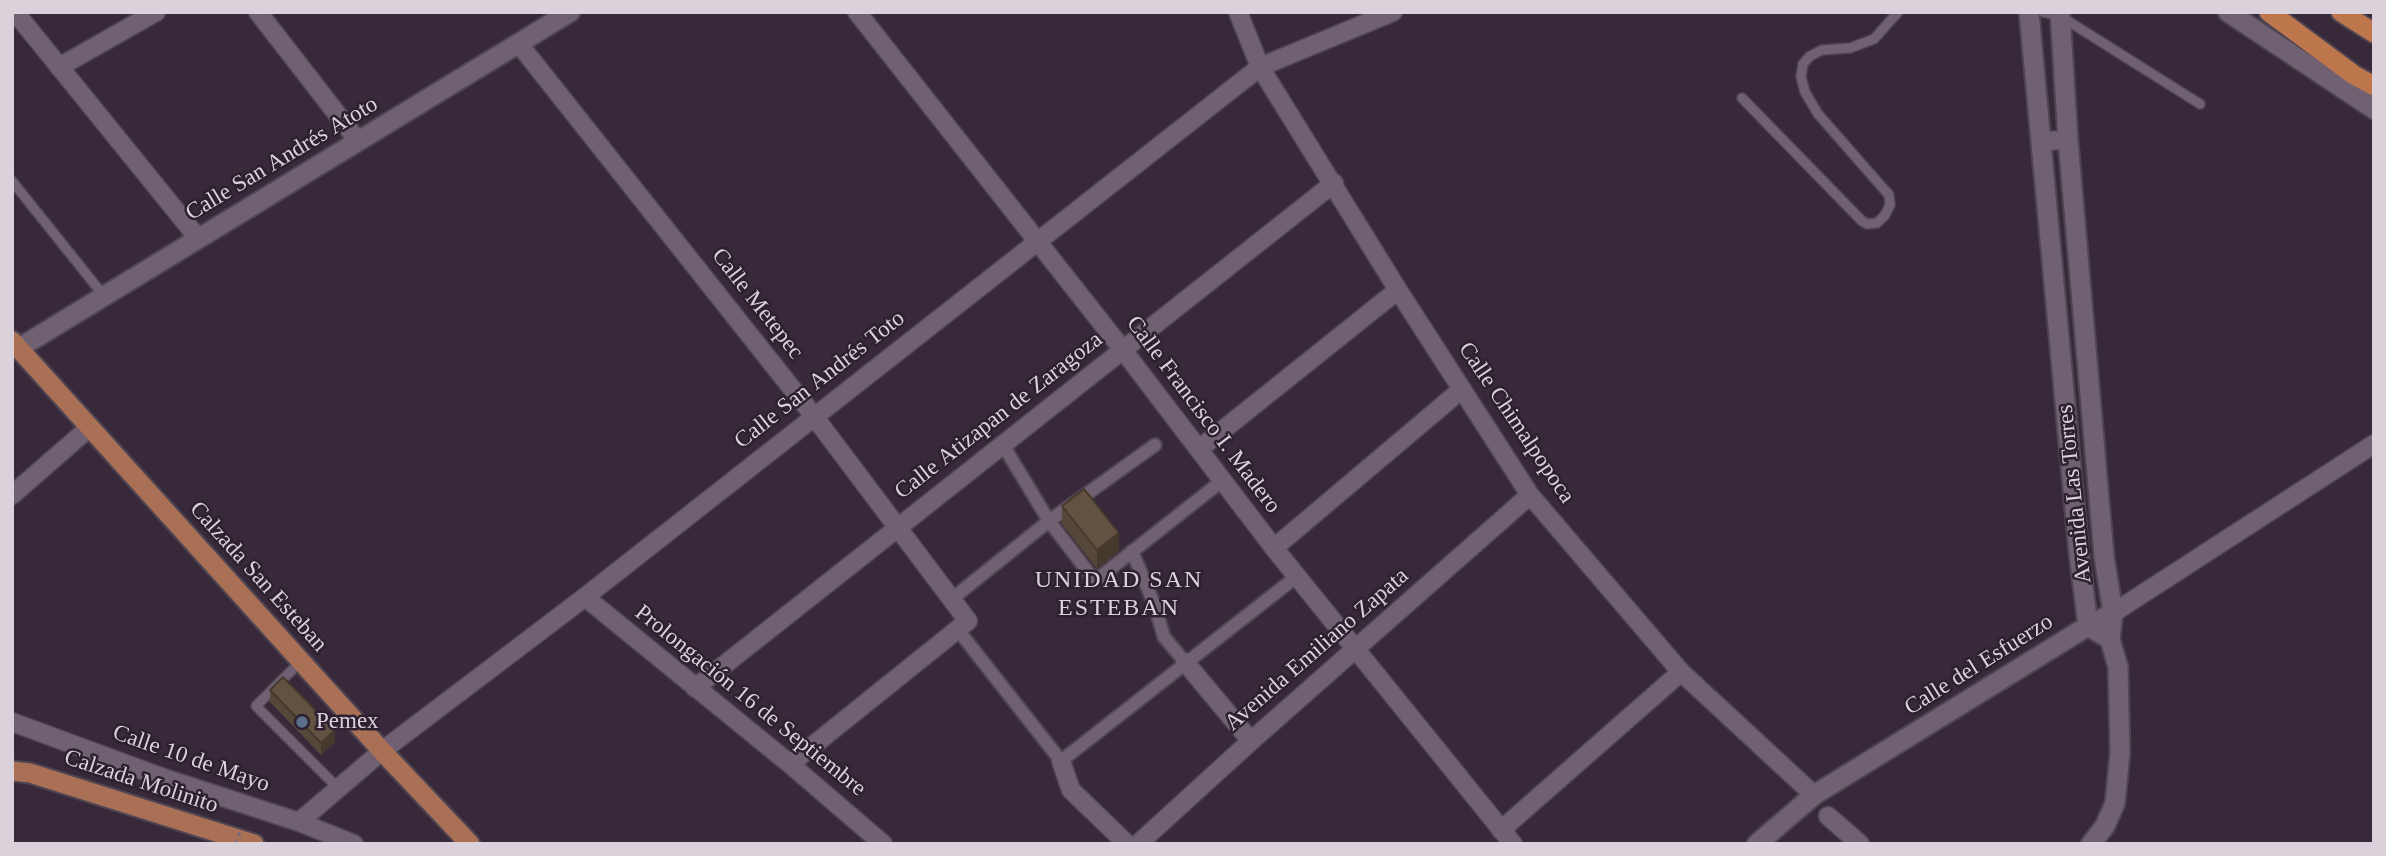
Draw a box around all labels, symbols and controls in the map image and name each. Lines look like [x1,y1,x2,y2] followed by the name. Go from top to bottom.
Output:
[181,91,383,227] street label: Calle San Andrés Atoto
[705,243,809,365] street label: Calle Metepec
[729,305,911,455] street label: Calle San Andrés Toto
[1120,311,1286,519] street label: Calle Francisco I. Madero
[890,326,1108,506] street label: Calle Atizapan de Zaragoza
[1452,337,1580,509] street label: Calle Chimalpopoca
[2052,403,2098,585] street label: Avenida Las Torres
[183,496,333,658] street label: Calzada San Esteban
[1219,563,1415,737] street label: Avenida Emiliano Zapata
[1036,567,1202,623] district label: UNIDAD SAN ESTEBAN
[629,599,871,803] street label: Prolongación 16 de Septiembre
[1900,608,2058,722] street label: Calle del Esfuerzo
[316,708,379,736] place label: Pemex
[294,714,310,730] marker: Pemex
[109,719,273,799] street label: Calle 10 de Mayo
[60,744,222,820] street label: Calzada Molinito

